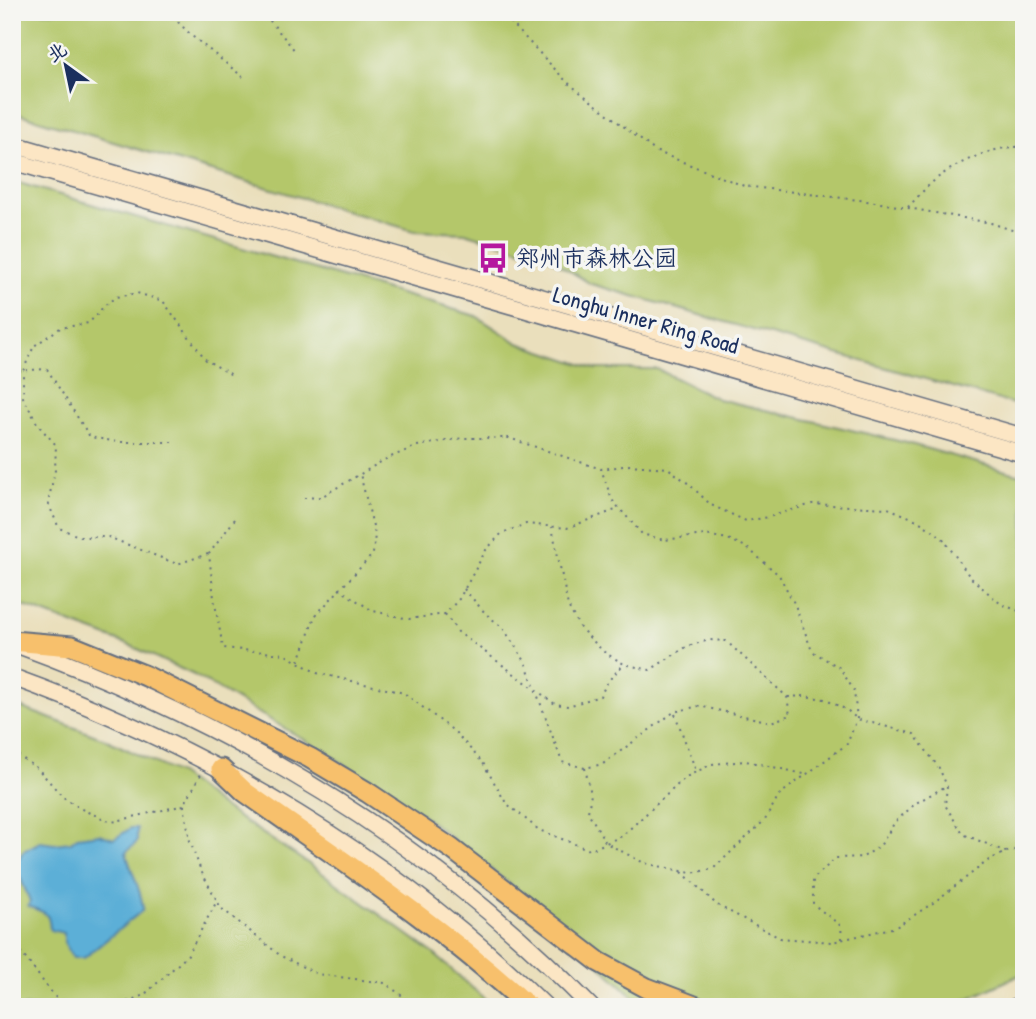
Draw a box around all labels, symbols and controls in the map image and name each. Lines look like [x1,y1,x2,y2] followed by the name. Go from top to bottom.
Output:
[32,32,102,102] north arrow
[42,36,72,68] text: 北
[476,241,510,275] bus stop icon: 郑州市森林公园
[516,242,677,273] place label: 郑州市森林公园
[550,278,742,361] street label: Longhu Inner Ring Road

